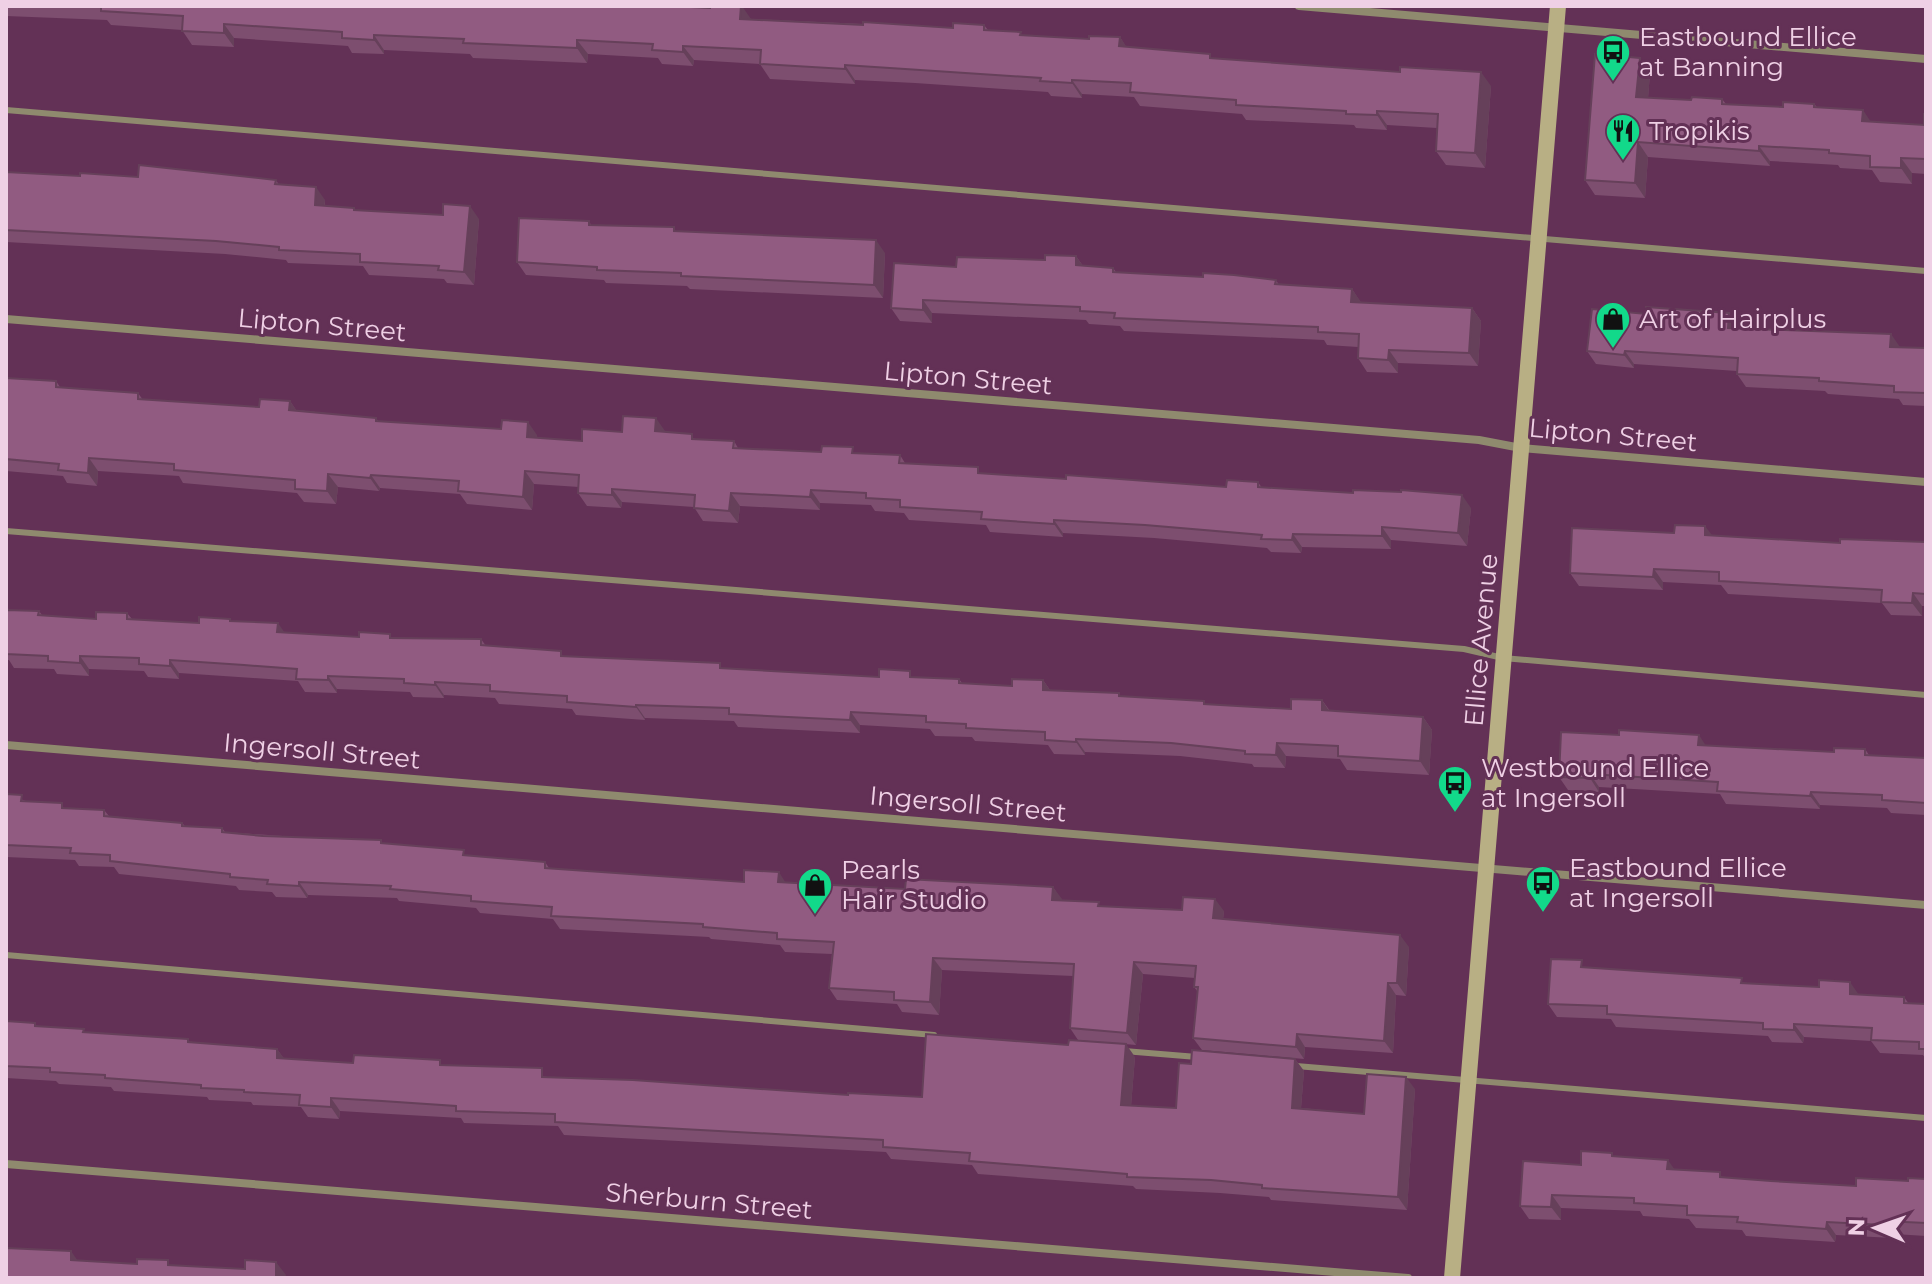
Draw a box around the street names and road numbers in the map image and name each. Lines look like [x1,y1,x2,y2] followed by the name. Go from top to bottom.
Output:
[236,302,408,348] street label: Lipton Street
[882,355,1054,401] street label: Lipton Street
[1527,412,1699,458] street label: Lipton Street
[1458,552,1504,728] street label: Ellice Avenue
[222,726,422,776] street label: Ingersoll Street
[868,779,1068,829] street label: Ingersoll Street
[604,1176,814,1226] street label: Sherburn Street

